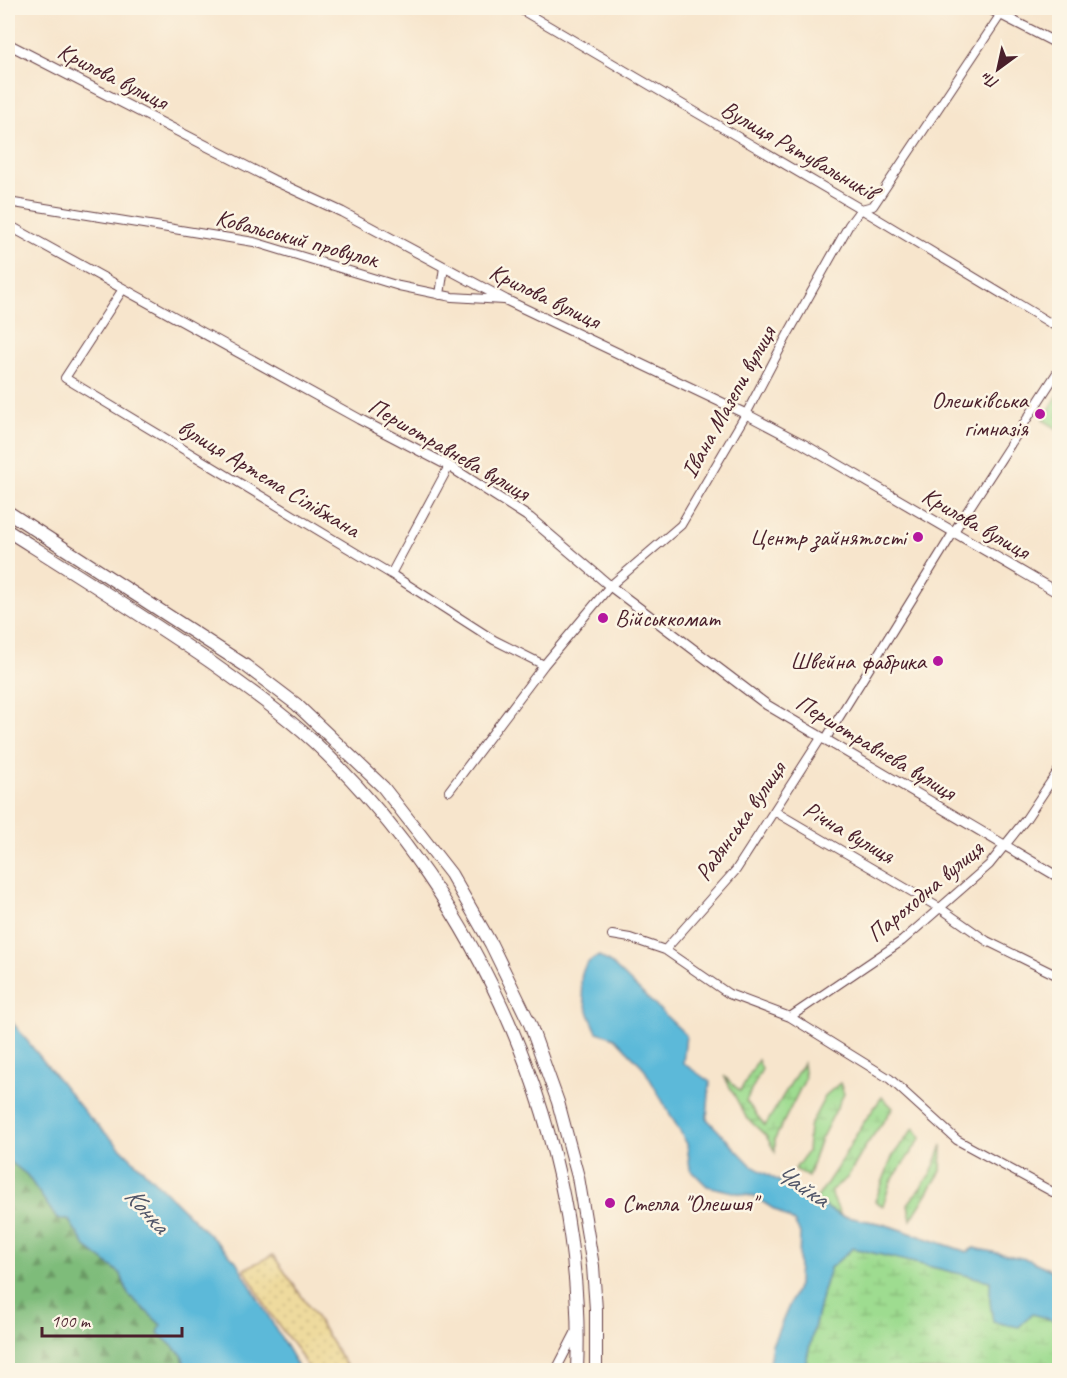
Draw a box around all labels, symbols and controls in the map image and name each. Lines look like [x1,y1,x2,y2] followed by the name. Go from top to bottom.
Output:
[53,35,175,117] street label: Крилова вулиця
[968,39,1028,99] north arrow
[977,67,1003,94] text: Пн
[716,93,887,210] street label: Вулиця Рятувальників
[213,202,383,275] street label: Ковальський провулок
[485,256,607,337] street label: Крилова вулиця
[674,320,783,483] street label: Івана Мазепи вулиця
[931,385,1030,443] place label: Олешківська гімназія
[363,391,536,508] street label: Першотравнева вулиця
[1033,407,1047,421] marker: Олешківська гімназія
[173,412,367,545] street label: вулиця Артема Сілібжана
[917,480,1037,567] street label: Крилова вулиця
[750,522,908,553] place label: Центр зайнятості
[911,530,925,544] marker: Центр зайнятості
[615,603,721,633] place label: Військкомат
[596,611,610,625] marker: Військкомат
[790,646,928,676] place label: Швейна фабрика
[931,654,945,668] marker: Швейна фабрика
[790,687,963,807] street label: Першотравнева вулиця
[688,754,793,887] street label: Радянська вулиця
[798,794,901,871] street label: Річна вулиця
[860,833,991,949] street label: Пароходна вулиця
[769,1156,837,1216] water label: Чайка
[118,1180,178,1242] water label: Конка
[622,1188,762,1218] place label: Стелла "Олешшя"
[603,1196,617,1210] marker: Стелла "Олешшя"
[42,1300,182,1338] scale bar
[51,1310,92,1332] text: 100 m

